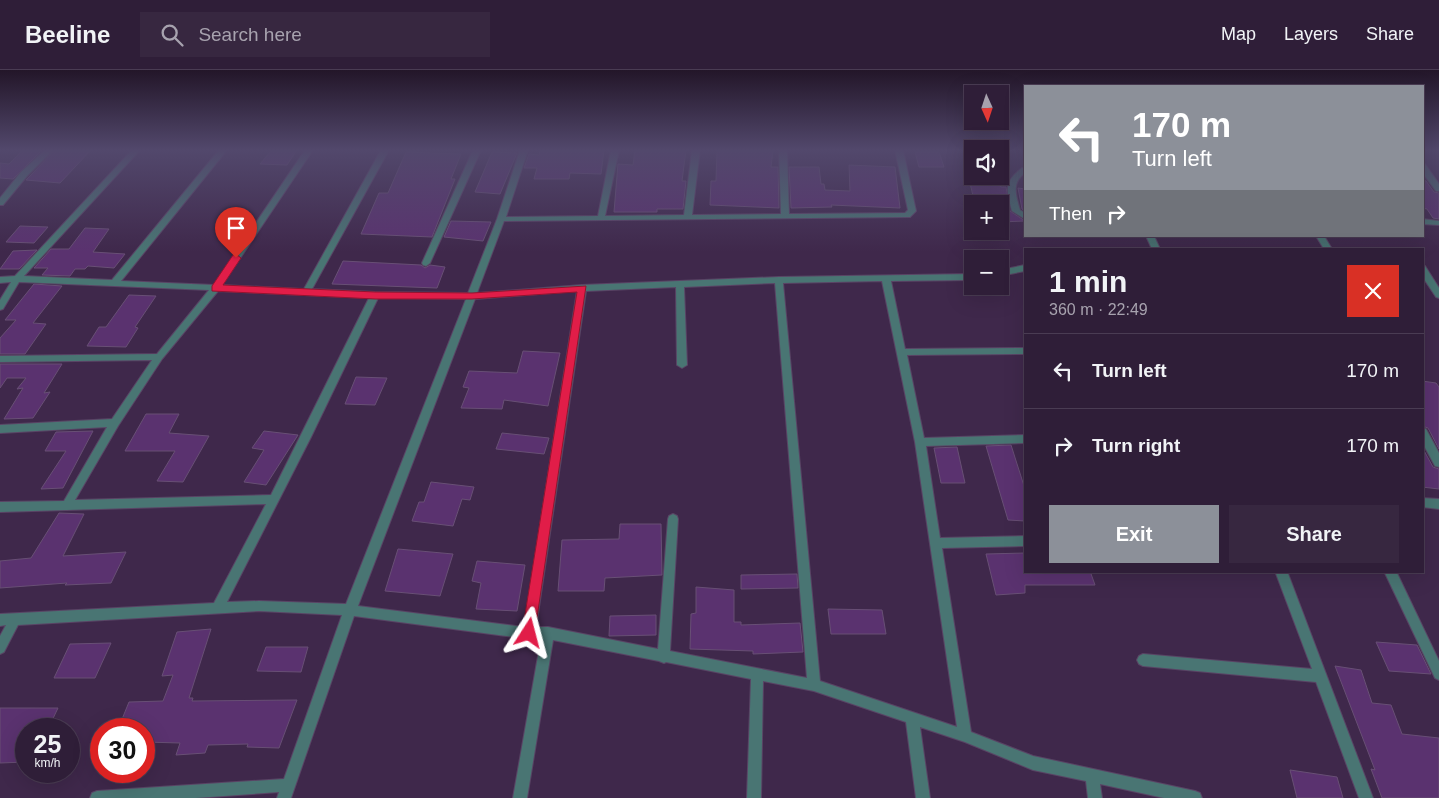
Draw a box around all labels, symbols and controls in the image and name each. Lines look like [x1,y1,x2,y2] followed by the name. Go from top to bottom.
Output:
[140,12,490,57] search box
[25,21,110,48] text: Beeline
[158,21,186,49] icon: search
[198,24,302,45] text: Search here
[1221,24,1256,44] text: Map
[1284,24,1338,44] text: Layers
[1366,24,1414,44] text: Share
[964,85,1009,130] north arrow
[964,85,1009,295] map controls
[1049,105,1114,170] icon: left
[1132,105,1231,144] text: 170 m
[964,140,1009,185] button: sound
[1132,146,1212,171] text: Turn left
[964,195,1009,240] button: +
[1102,200,1130,228] icon: right
[1049,203,1092,224] text: Then
[215,207,257,258] pin
[222,214,250,242] icon: arrive
[964,250,1009,295] button: −
[1049,265,1127,298] text: 1 min
[1347,265,1399,317] button: close
[1049,301,1148,318] text: 360 m · 22:49
[1049,357,1077,385] icon: left
[1092,360,1167,381] text: Turn left
[1346,360,1399,381] text: 170 m
[1049,432,1077,460] icon: right
[1092,435,1180,456] text: Turn right
[1346,435,1399,456] text: 170 m
[1049,505,1219,563] button: Exit
[1229,505,1399,563] button: Share
[502,606,554,658] position arrow
[90,718,155,783] speed limit sign: 30
[34,730,61,758] text: 25
[34,756,61,770] text: km/h

